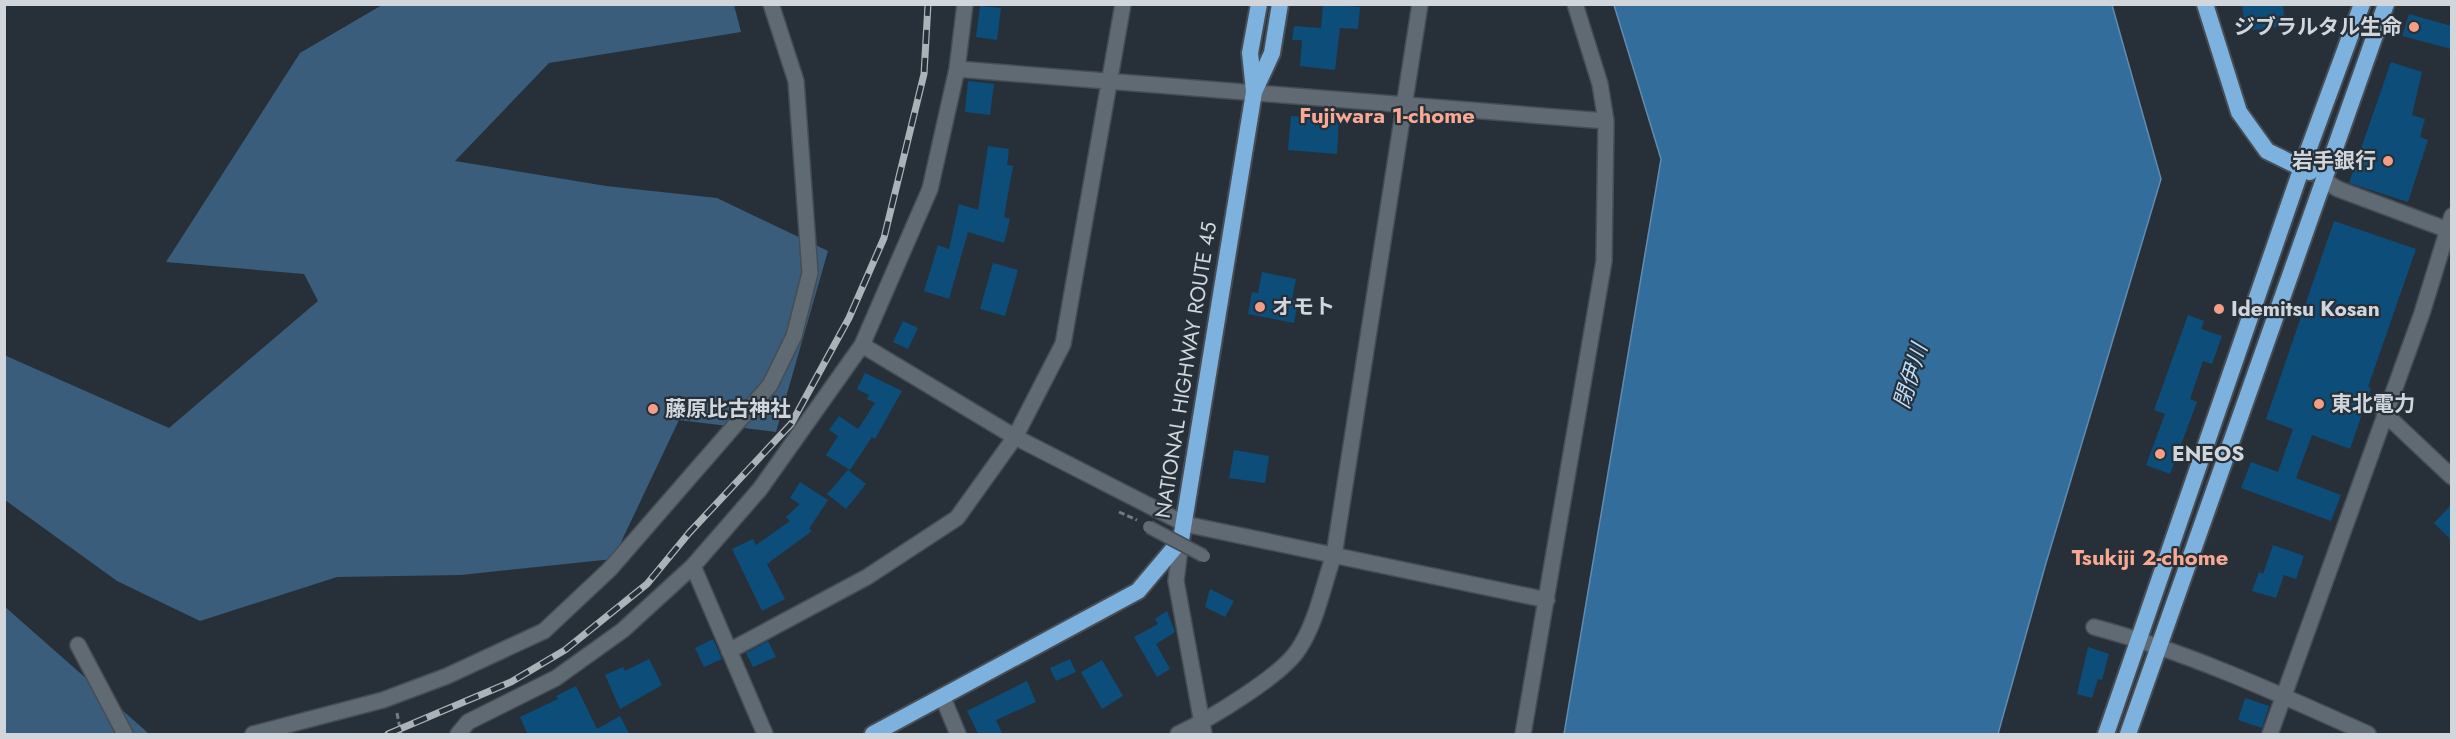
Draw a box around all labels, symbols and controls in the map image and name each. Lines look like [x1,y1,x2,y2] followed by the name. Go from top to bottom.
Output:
[2234,12,2402,42] place label: ジブラルタル生命
[2407,20,2421,34] marker: ジブラルタル生命
[1299,99,1475,131] district label: Fujiwara 1-chome
[2292,146,2376,176] place label: 岩手銀行
[2381,154,2395,168] marker: 岩手銀行
[1148,220,1224,520] street label: NATIONAL HIGHWAY ROUTE 45
[1272,292,1335,322] place label: オモト
[2231,294,2380,324] place label: Idemitsu Kosan
[1253,300,1267,314] marker: オモト
[2212,302,2226,316] marker: Idemitsu Kosan
[1885,338,1936,412] water label: 閉伊川
[2331,389,2415,419] place label: 東北電力
[665,394,791,424] place label: 藤原比古神社
[2312,397,2326,411] marker: 東北電力
[646,402,660,416] marker: 藤原比古神社
[2172,439,2244,469] place label: ENEOS
[2153,447,2167,461] marker: ENEOS
[2072,541,2228,573] district label: Tsukiji 2-chome

